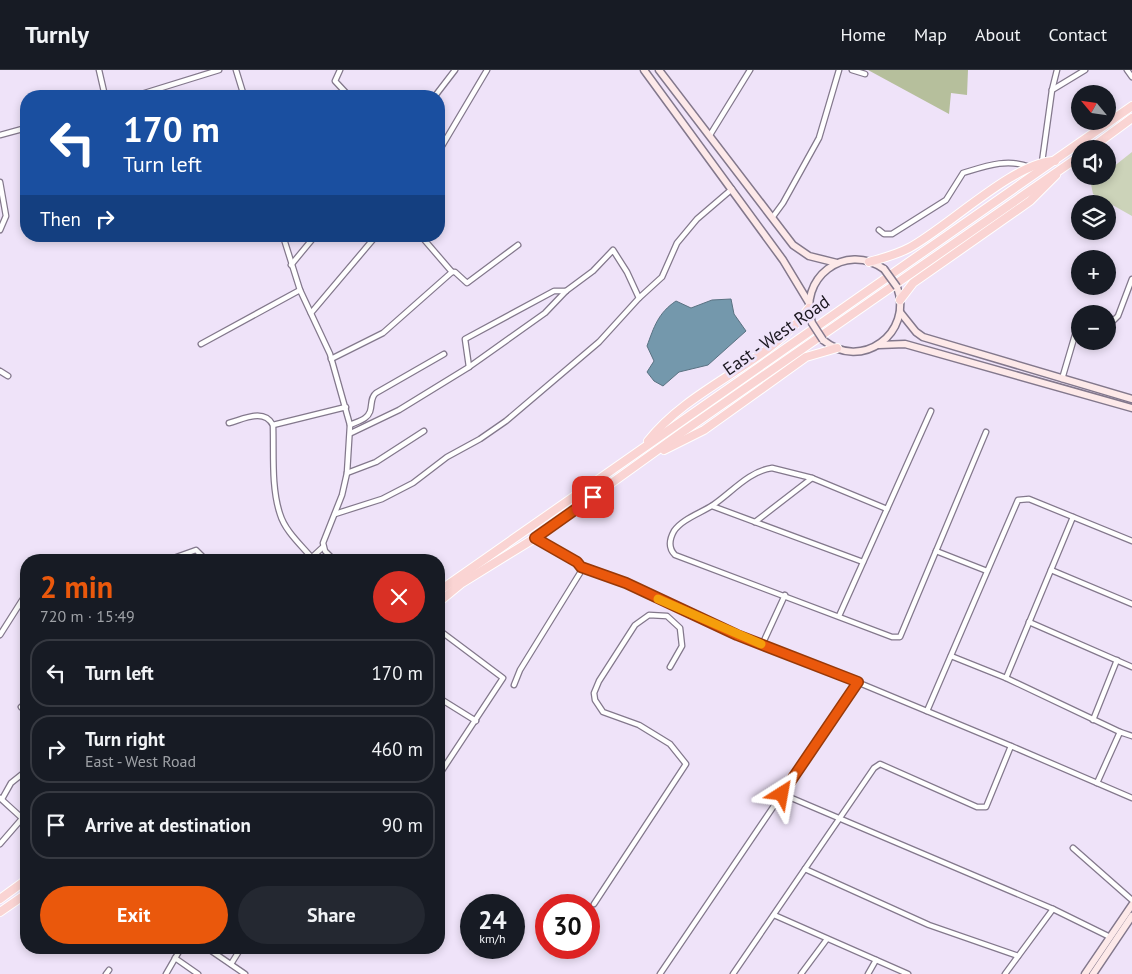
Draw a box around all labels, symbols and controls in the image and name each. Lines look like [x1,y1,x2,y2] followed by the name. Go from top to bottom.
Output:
[25,19,89,50] text: Turnly
[840,23,886,46] text: Home
[914,23,947,46] text: Map
[975,23,1021,46] text: About
[1049,23,1107,46] text: Contact
[1071,85,1116,130] north arrow
[1071,85,1116,350] map controls
[123,106,220,152] text: 170 m
[40,110,105,175] icon: left
[1071,140,1116,185] button: sound
[123,150,202,178] text: Turn left
[1071,195,1116,240] button: layers
[91,205,119,233] icon: right
[40,207,81,231] text: Then
[1071,250,1116,295] button: +
[718,290,834,380] street label: East - West Road
[1071,305,1116,350] button: −
[572,476,614,518] pin
[579,483,607,511] icon: arrive
[40,567,113,606] text: 2 min
[373,571,425,623] button: close
[40,606,135,626] text: 720 m · 15:49
[42,659,70,687] icon: left
[85,661,154,685] text: Turn left
[371,661,423,685] text: 170 m
[85,727,165,751] text: Turn right
[42,735,70,763] icon: right
[371,737,423,761] text: 460 m
[85,751,196,771] text: East - West Road
[755,767,807,819] position arrow
[42,811,70,839] icon: arrive
[85,813,251,837] text: Arrive at destination
[382,813,423,837] text: 90 m
[40,886,228,944] button: Exit
[238,886,425,944] button: Share
[535,894,600,959] speed limit sign: 30
[478,904,507,936] text: 24
[479,931,506,946] text: km/h

